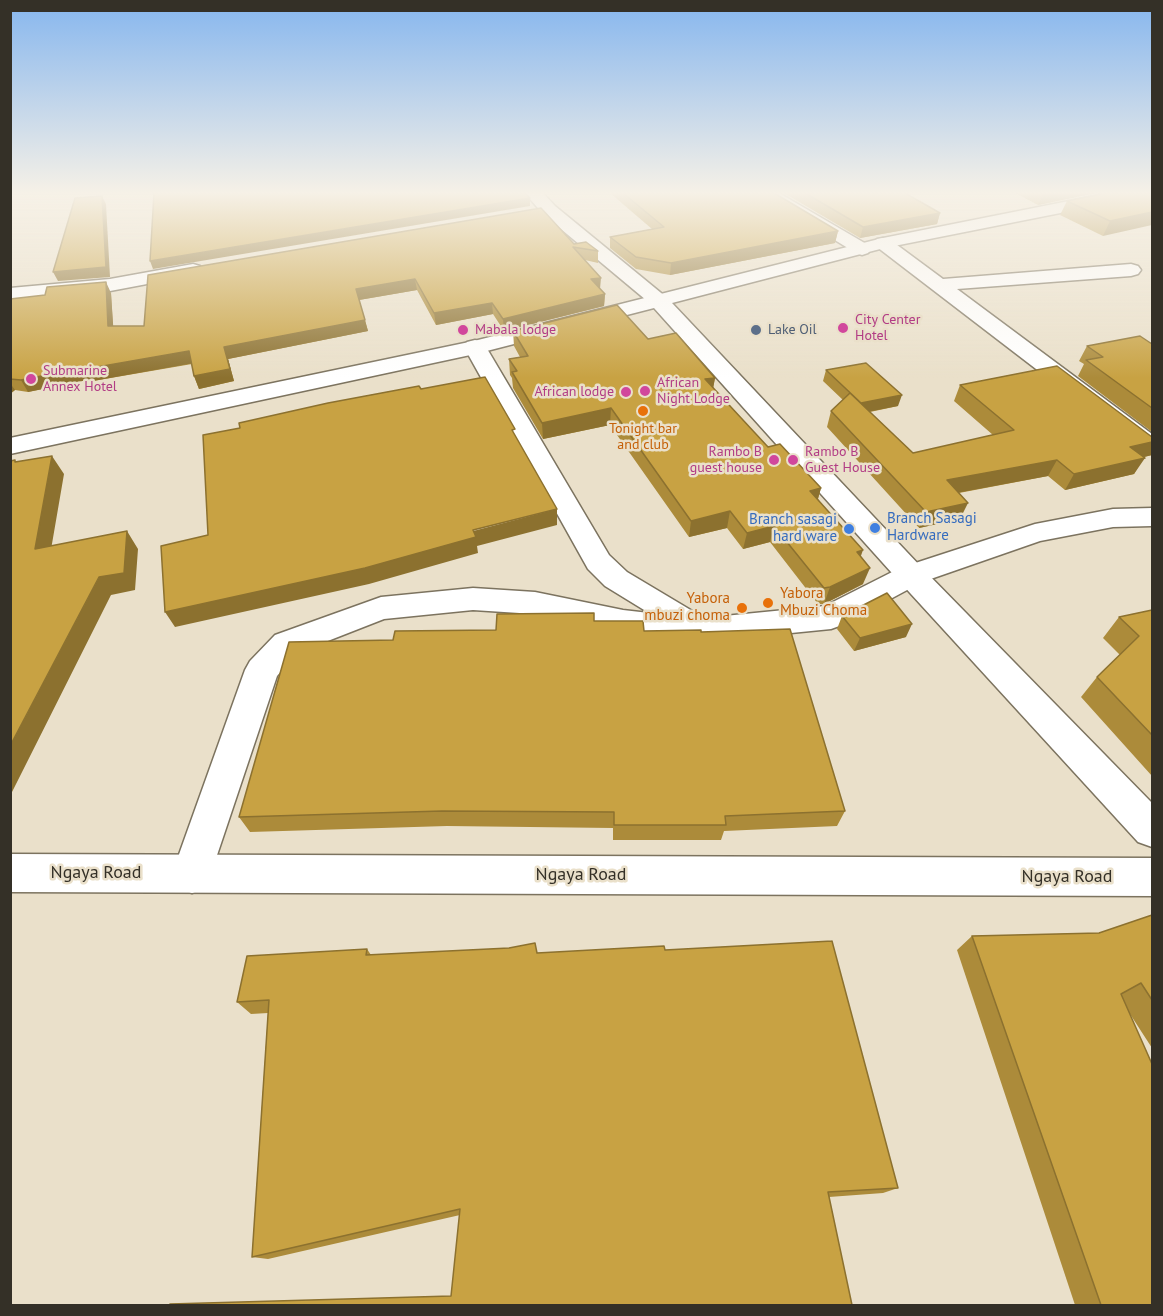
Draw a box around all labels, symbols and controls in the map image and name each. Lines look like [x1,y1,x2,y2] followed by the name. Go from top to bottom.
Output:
[855,312,920,344] place label: City Center Hotel
[836,321,850,335] marker: City Center Hotel
[475,322,556,338] place label: Mabala lodge
[768,322,817,338] place label: Lake Oil
[456,323,470,337] marker: Mabala lodge
[749,323,763,337] marker: Lake Oil
[43,363,117,396] place label: Submarine Annex Hotel
[24,372,38,386] marker: Submarine Annex Hotel
[657,375,730,408] place label: African Night Lodge
[534,384,614,400] place label: African lodge
[638,384,652,398] marker: African Night Lodge
[619,385,633,399] marker: African lodge
[636,404,650,418] marker: Tonight bar and club
[609,421,677,454] place label: Tonight bar and club
[690,444,762,476] place label: Rambo B guest house
[805,444,880,476] place label: Rambo B Guest House
[767,453,781,467] marker: Rambo B guest house
[786,453,800,467] marker: Rambo B Guest House
[887,510,977,545] place label: Branch Sasagi Hardware
[749,511,837,546] place label: Branch sasagi hard ware
[868,521,882,535] marker: Branch Sasagi Hardware
[842,522,856,536] marker: Branch sasagi hard ware
[780,585,867,620] place label: Yabora Mbuzi Choma
[644,590,730,625] place label: Yabora mbuzi choma
[761,596,775,610] marker: Yabora Mbuzi Choma
[735,601,749,615] marker: Yabora mbuzi choma
[51,862,141,884] street label: Ngaya Road
[536,864,626,886] street label: Ngaya Road
[1022,866,1112,888] street label: Ngaya Road

